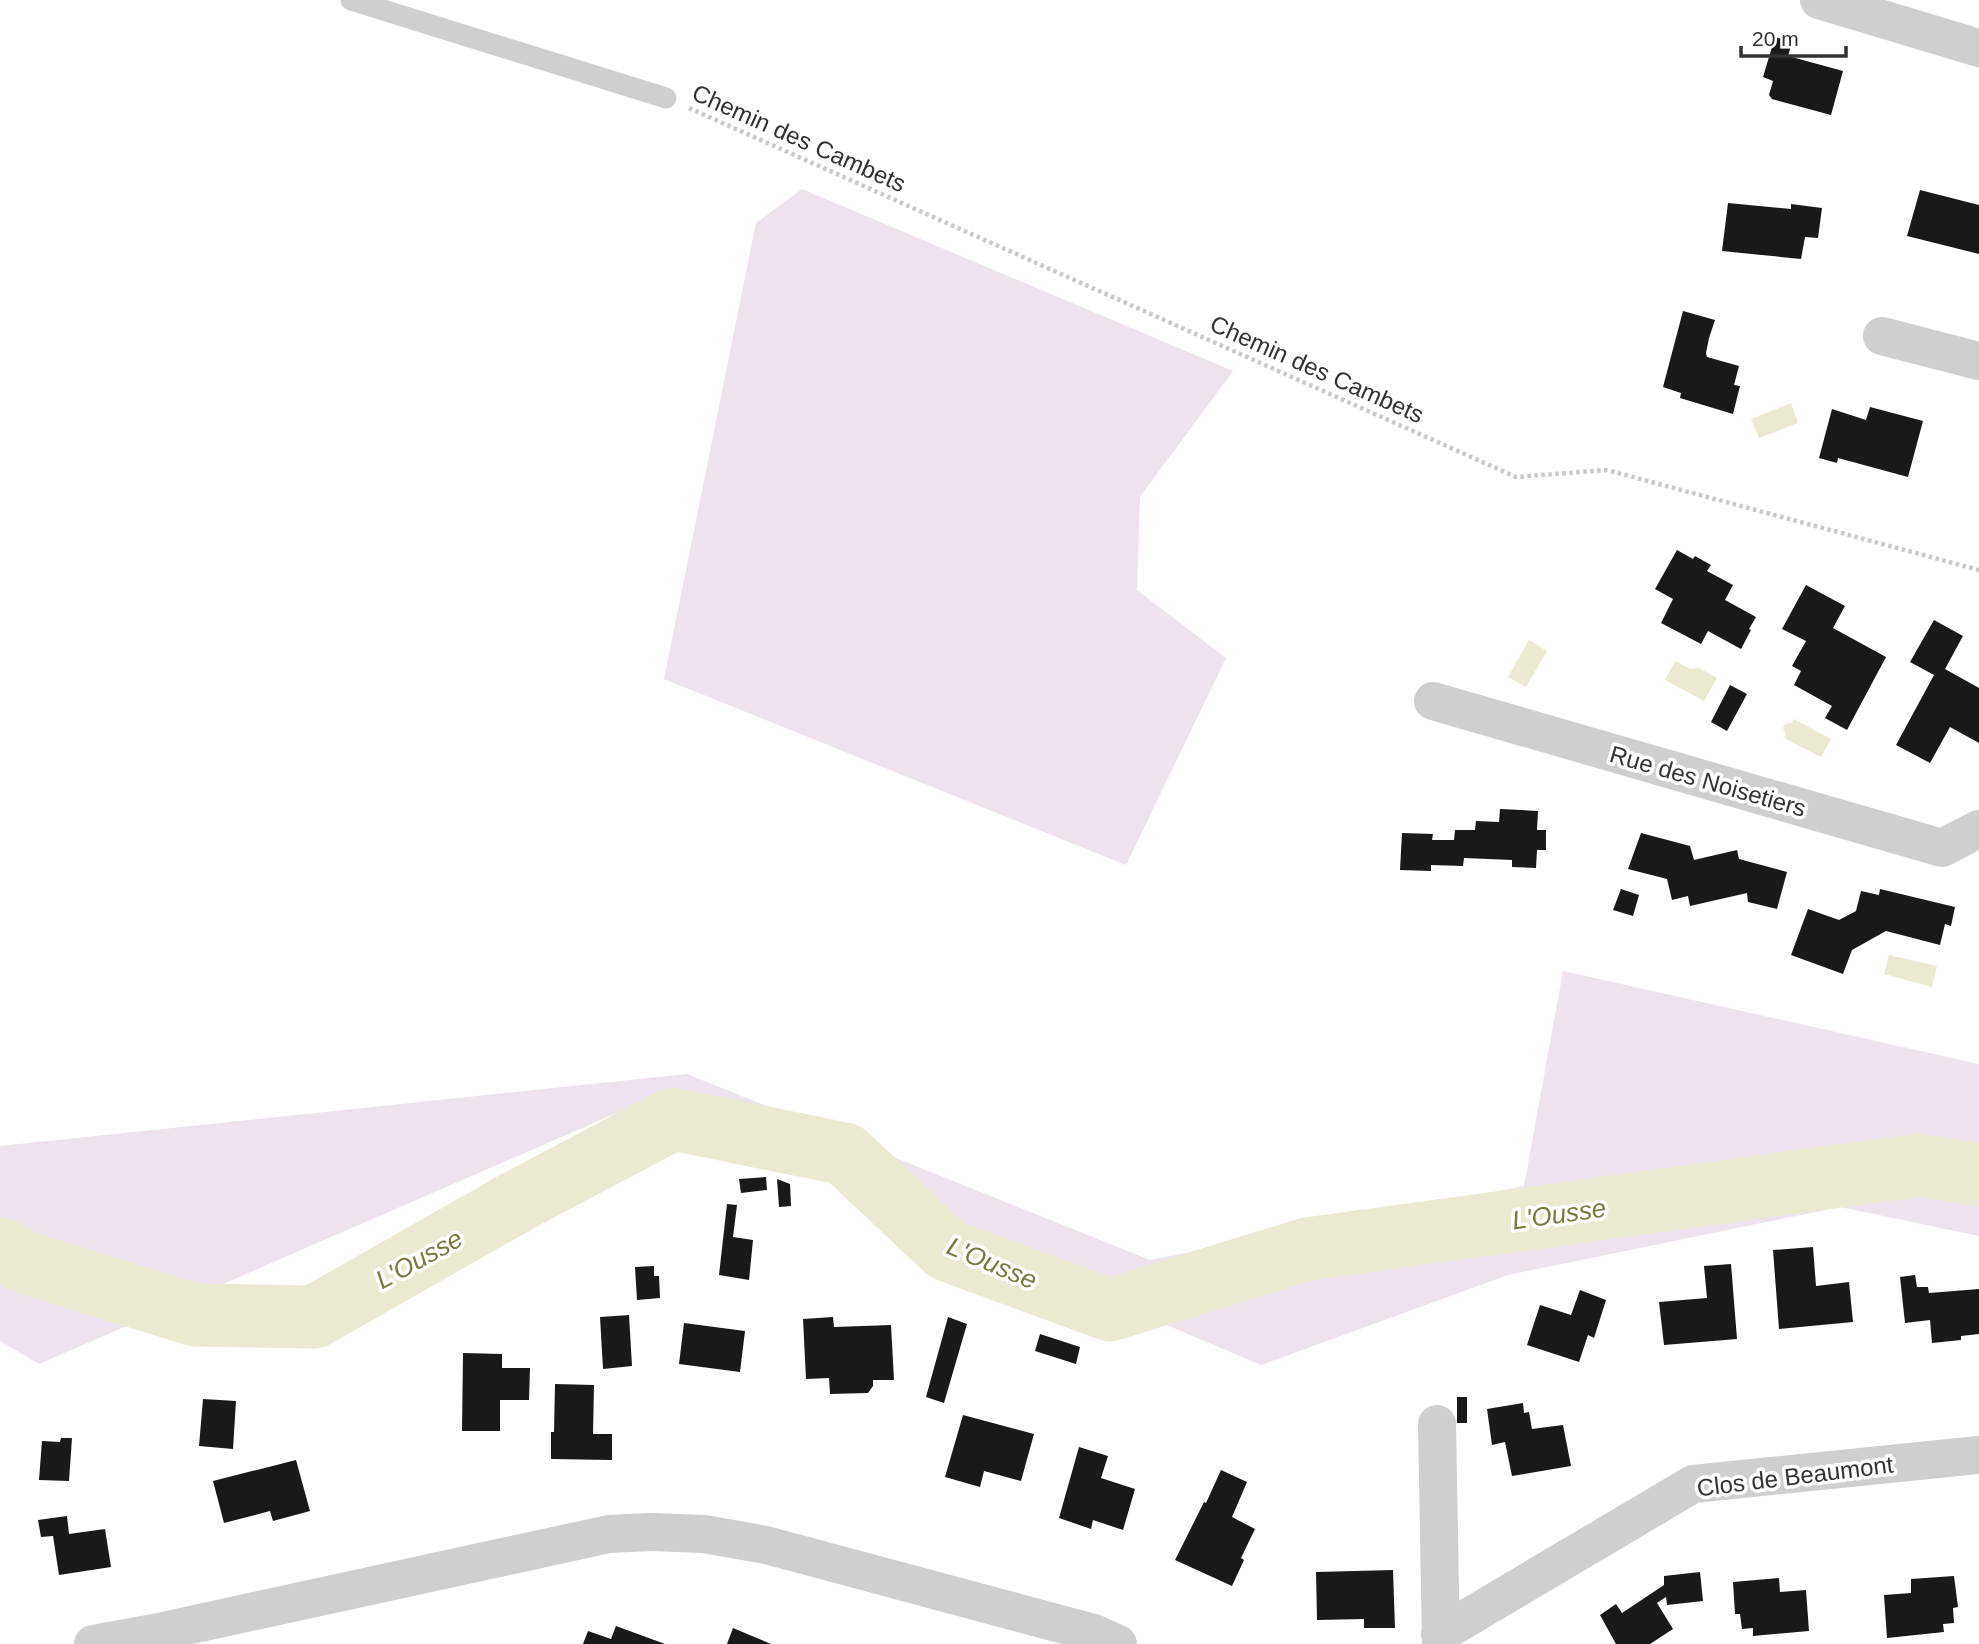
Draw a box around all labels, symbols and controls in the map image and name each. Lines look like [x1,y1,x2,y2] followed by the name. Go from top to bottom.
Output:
[1741,14,1846,58] scale bar
[1752,27,1799,50] text: 20 m
[688,79,910,197] street label: Chemin des Cambets
[1206,310,1428,428] street label: Chemin des Cambets
[1607,740,1809,822] street label: Rue des Noisetiers
[1510,1193,1608,1235] water label: L'Ousse
[370,1223,468,1295] water label: L'Ousse
[943,1231,1041,1295] water label: L'Ousse
[1695,1451,1895,1501] street label: Clos de Beaumont

